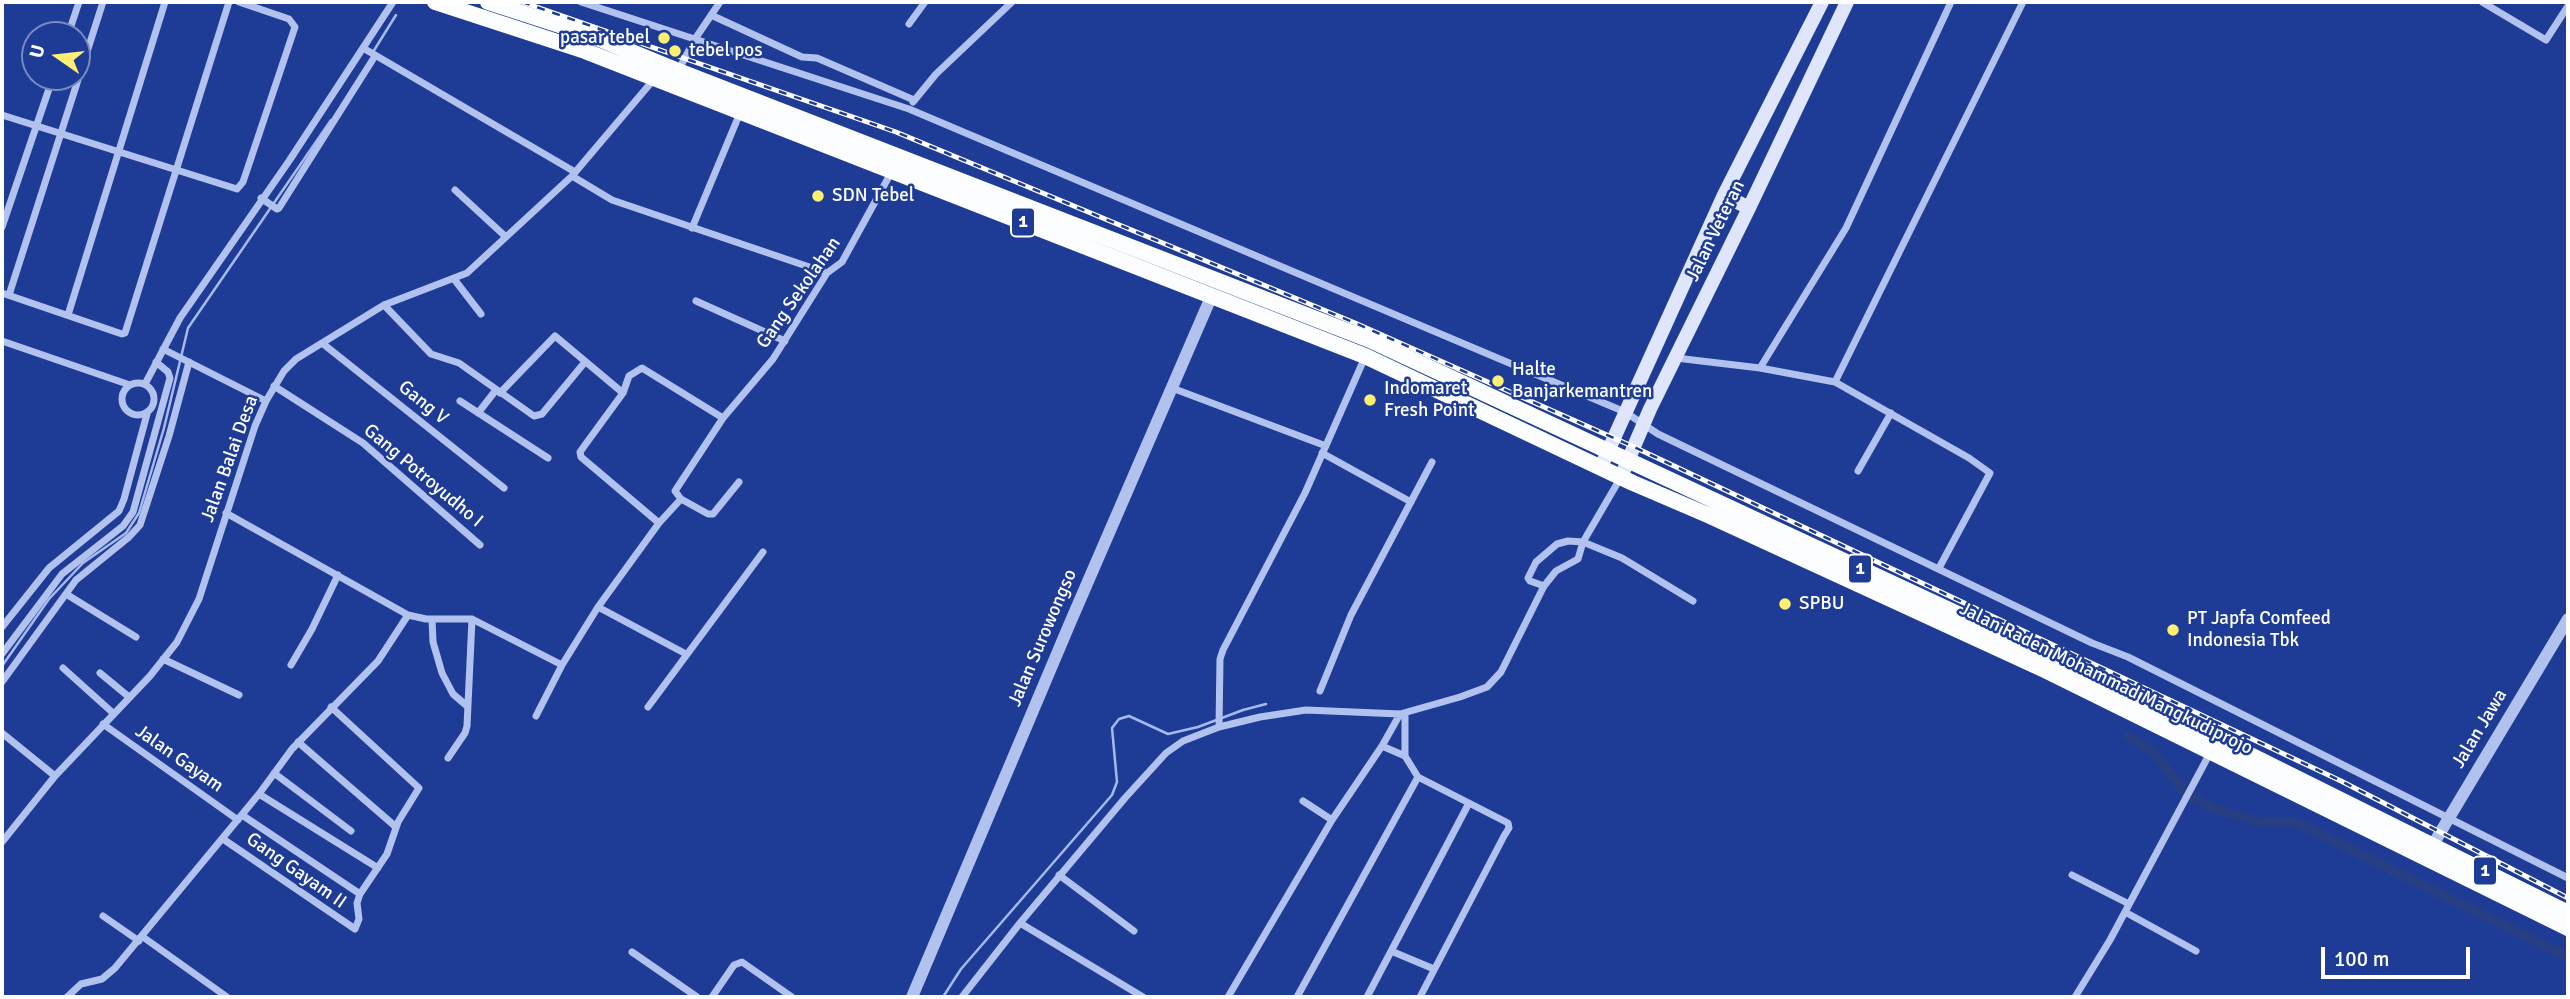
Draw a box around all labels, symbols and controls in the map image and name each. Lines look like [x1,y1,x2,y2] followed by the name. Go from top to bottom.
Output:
[21,21,91,91] north arrow
[560,27,650,49] place label: pasar tebel
[656,30,672,46] marker: pasar tebel
[689,40,763,62] place label: tebel pos
[24,42,51,61] text: U
[667,43,683,59] marker: tebel pos
[1682,177,1750,285] street label: Jalan Veteran
[832,185,914,207] place label: SDN Tebel
[810,188,826,204] marker: SDN Tebel
[1011,208,1035,236] road number: 1
[752,233,846,353] street label: Gang Sekolahan
[1512,359,1652,403] place label: Halte Banjarkemantren
[1490,373,1506,389] marker: Halte Banjarkemantren
[394,376,452,430] street label: Gang V
[1384,378,1475,422] place label: Indomaret Fresh Point
[1362,392,1378,408] marker: Indomaret Fresh Point
[197,393,263,525] street label: Jalan Balai Desa
[359,420,487,532] street label: Gang Potroyudho I
[1848,554,1872,584] road number: 1
[1004,566,1082,710] street label: Jalan Surowongso
[1799,593,1845,615] place label: SPBU
[1777,596,1793,612] marker: SPBU
[1956,598,2256,760] street label: Jalan Raden Mohammad Mangkudiprojo
[2187,608,2331,652] place label: PT Japfa Comfeed Indonesia Tbk
[2165,622,2181,638] marker: PT Japfa Comfeed Indonesia Tbk
[2448,685,2512,773] street label: Jalan Jawa
[130,720,228,798] street label: Jalan Gayam
[242,828,350,914] street label: Gang Gayam II
[2473,856,2497,886] road number: 1
[2325,932,2474,976] scale bar
[2334,946,2389,972] text: 100 m

